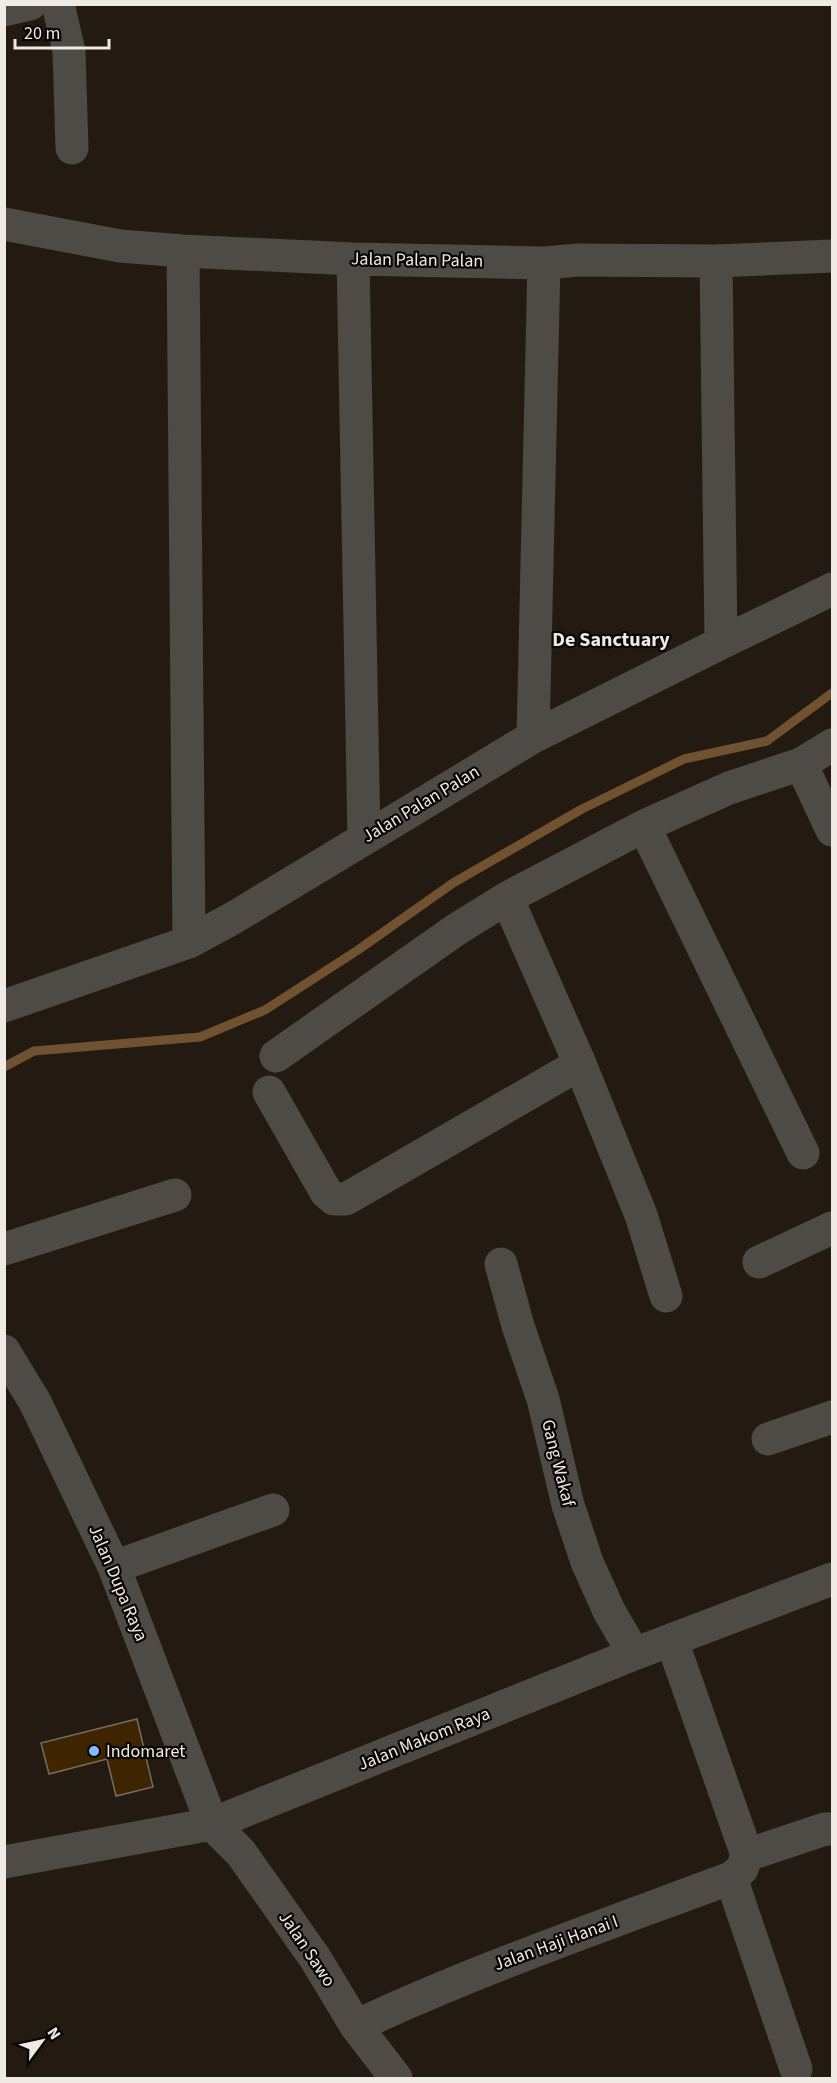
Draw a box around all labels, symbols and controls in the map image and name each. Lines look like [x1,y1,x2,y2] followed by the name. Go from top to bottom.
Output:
[15,12,110,50] scale bar
[24,21,60,46] text: 20 m
[351,246,483,274] street label: Jalan Palan Palan
[552,626,670,654] district label: De Sanctuary
[358,759,484,849] street label: Jalan Palan Palan
[535,1417,581,1510] street label: Gang Wakaf
[82,1521,154,1645] street label: Jalan Dupa Raya
[354,1701,494,1777] street label: Jalan Makom Raya
[106,1739,185,1764] place label: Indomaret
[87,1744,101,1758] marker: Indomaret
[273,1906,341,1992] street label: Jalan Sawo
[490,1909,622,1977] street label: Jalan Haji Hanai I
[12,2011,72,2071] north arrow
[42,2023,66,2044] text: N

